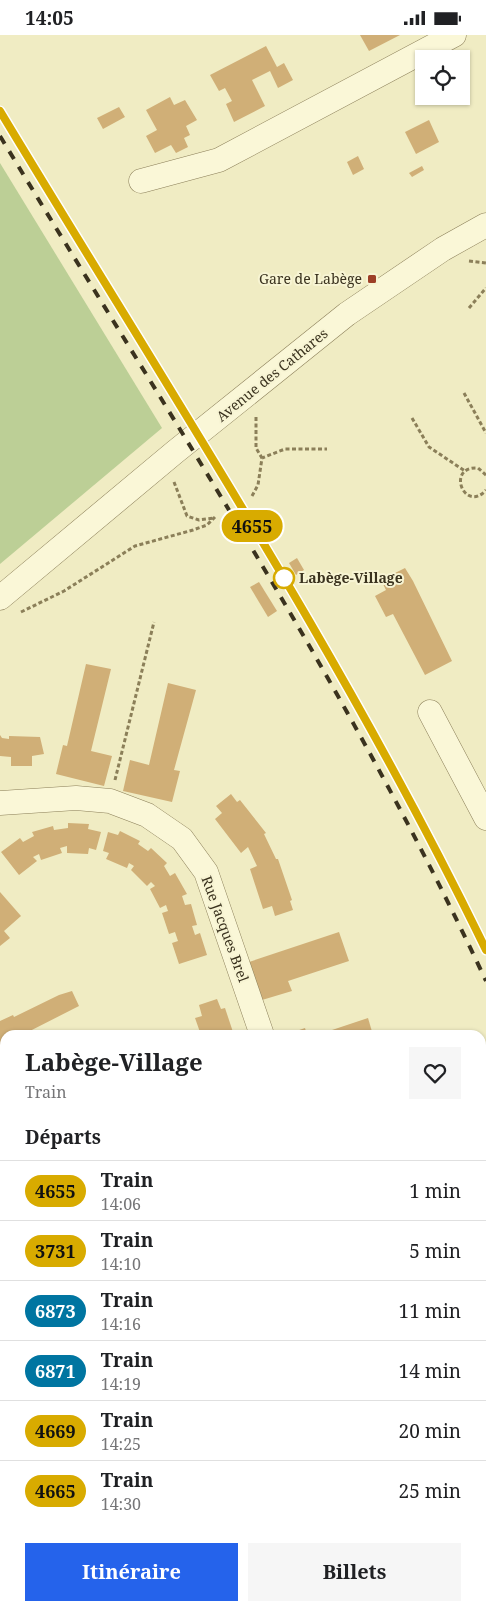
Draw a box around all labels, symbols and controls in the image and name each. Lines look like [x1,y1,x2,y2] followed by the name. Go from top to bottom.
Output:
[25,5,74,31] text: 14:05
[415,50,470,105] map controls
[415,50,470,105] button: locate
[259,269,362,288] place label: Gare de Labège
[366,273,378,285] marker: Gare de Labège
[212,324,331,426] street label: Avenue des Cathares
[217,510,287,542] line badge: 4655
[232,514,272,538] text: 4655
[273,567,295,589] marker: Labège-Village
[299,568,403,587] place label: Labège-Village
[197,873,254,985] street label: Rue Jacques Brel
[25,1045,203,1078] text: Labège-Village
[409,1047,461,1099] button: heart
[25,1081,66,1103] text: Train
[25,1124,101,1150] text: Départs
[101,1167,153,1193] text: Train
[409,1178,461,1204] text: 1 min
[35,1179,76,1203] text: 4655
[101,1193,141,1215] text: 14:06
[101,1227,153,1253] text: Train
[409,1238,461,1264] text: 5 min
[35,1239,76,1263] text: 3731
[101,1253,141,1275] text: 14:10
[101,1287,153,1313] text: Train
[399,1298,461,1324] text: 11 min
[35,1299,76,1323] text: 6873
[101,1313,141,1335] text: 14:16
[101,1347,153,1373] text: Train
[399,1358,461,1384] text: 14 min
[35,1359,76,1383] text: 6871
[101,1373,141,1395] text: 14:19
[101,1407,153,1433] text: Train
[399,1418,461,1444] text: 20 min
[35,1419,76,1443] text: 4669
[101,1433,141,1455] text: 14:25
[101,1467,153,1493] text: Train
[399,1478,461,1504] text: 25 min
[35,1479,76,1503] text: 4665
[101,1493,141,1515] text: 14:30
[25,1543,238,1601] button: Itinéraire
[248,1543,461,1601] button: Billets

